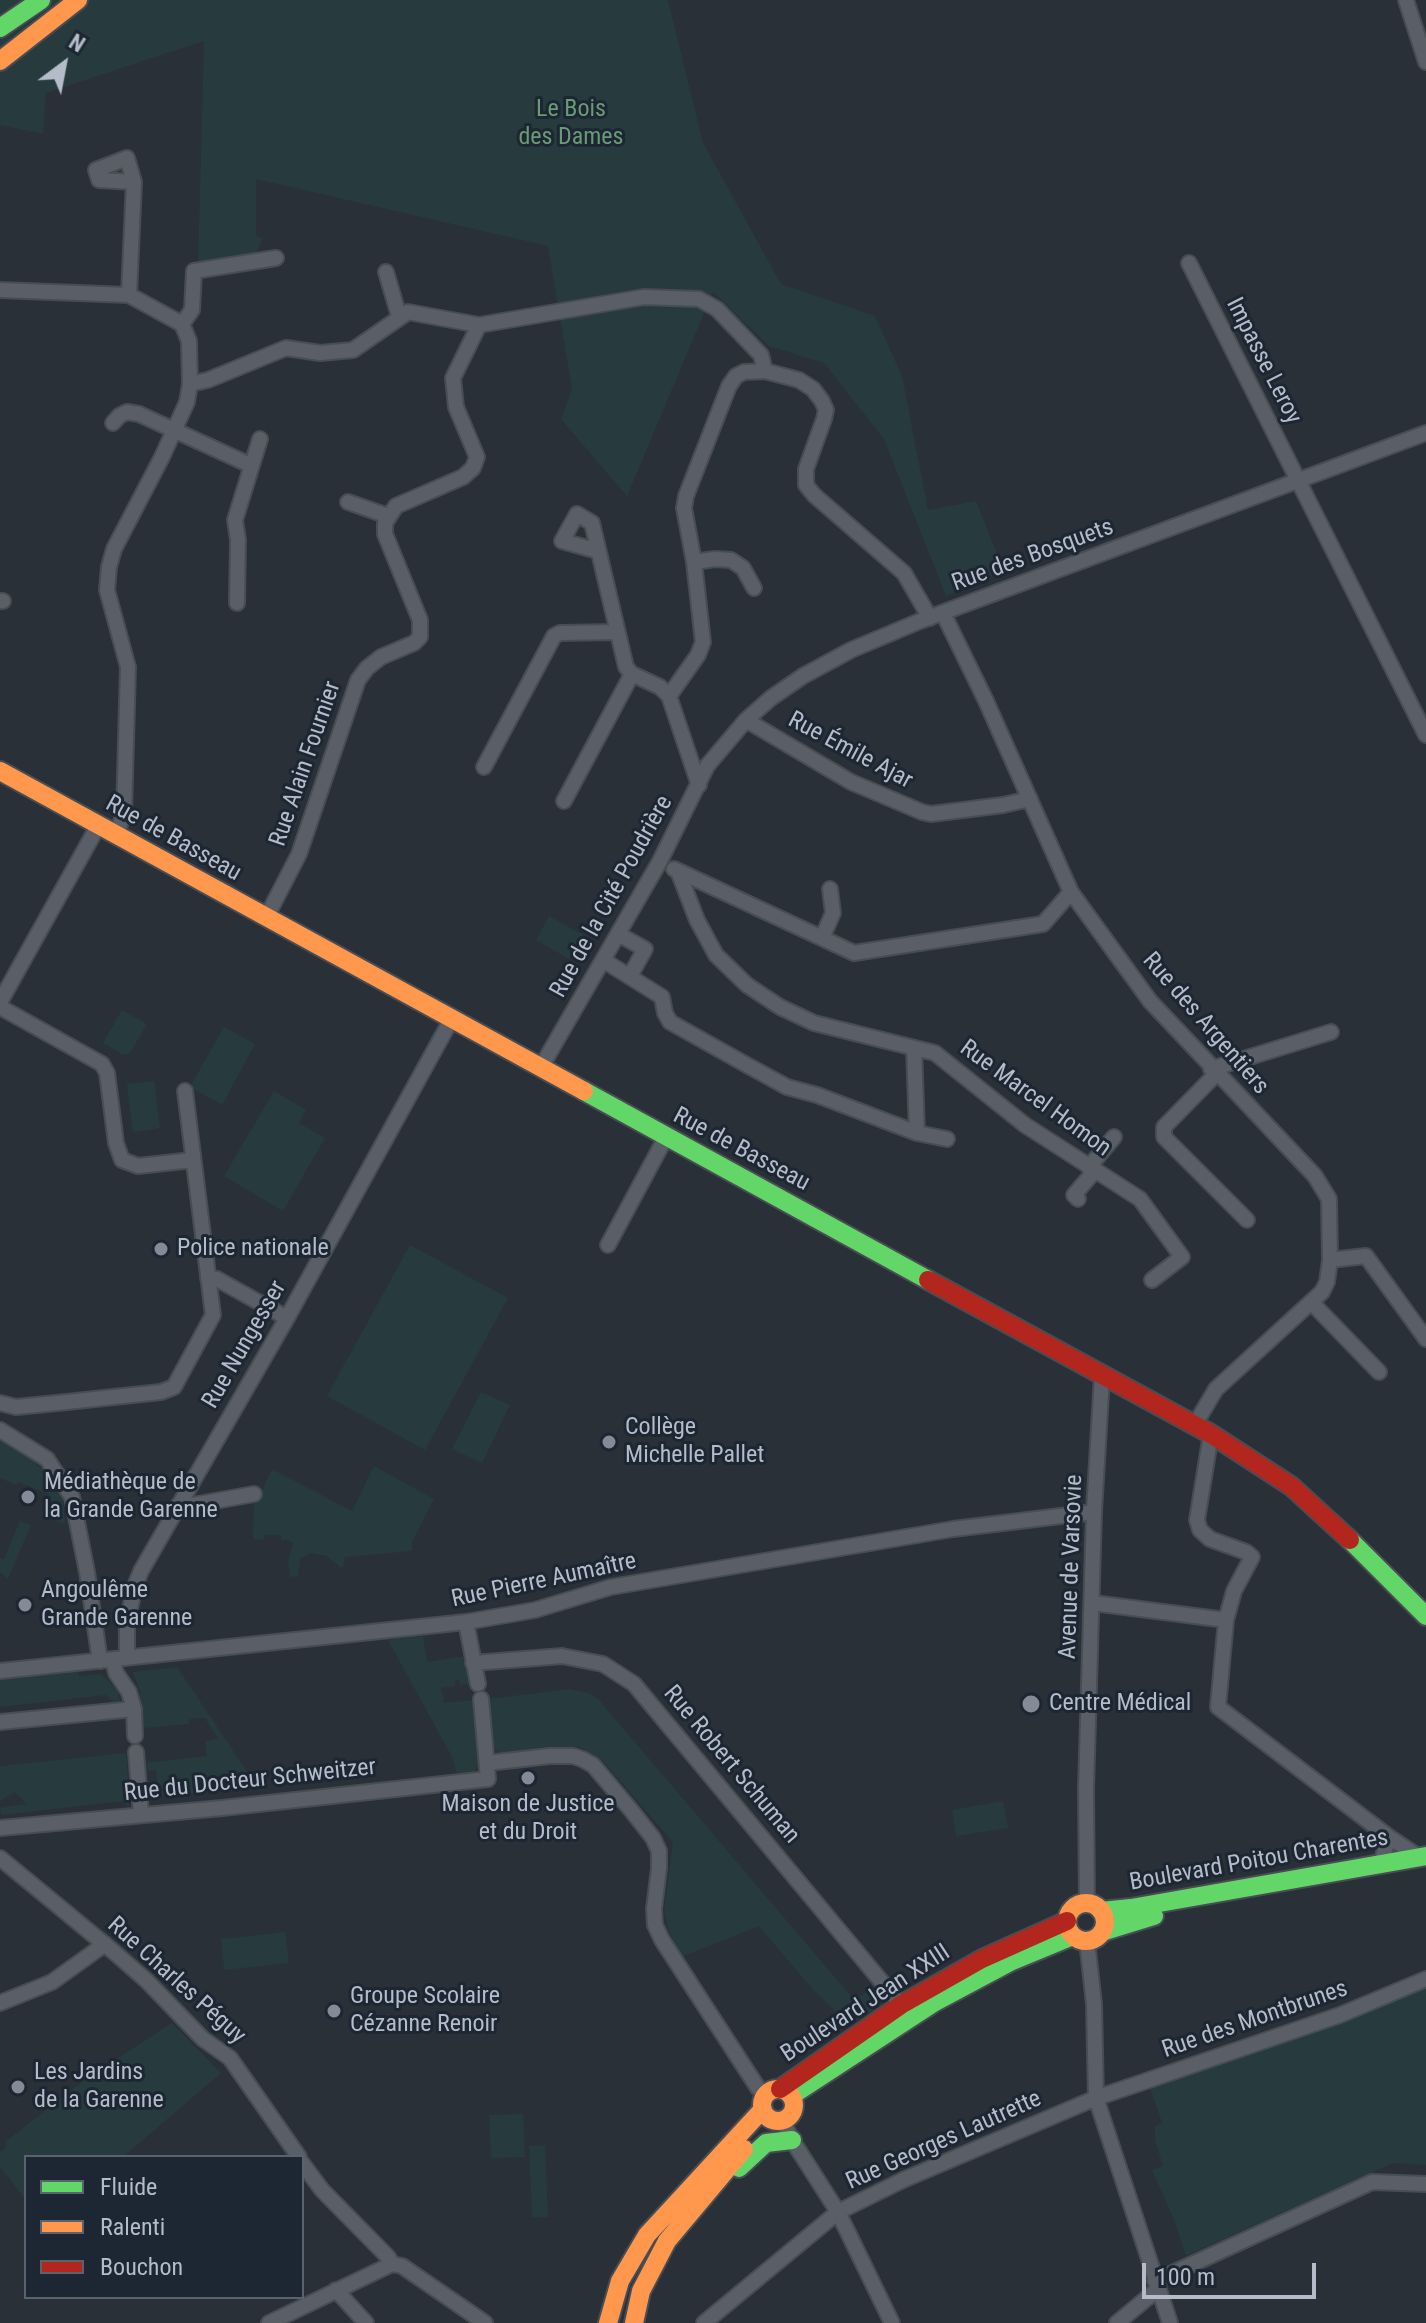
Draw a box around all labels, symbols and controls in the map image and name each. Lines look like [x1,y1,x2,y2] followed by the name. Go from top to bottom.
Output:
[24,24,104,104] north arrow
[65,29,89,57] text: N
[518,96,624,152] park label: Le Bois des Dames
[1219,293,1307,429] street label: Impasse Leroy
[948,513,1118,599] street label: Rue des Bosquets
[264,678,348,850] street label: Rue Alain Fournier
[783,706,917,796] street label: Rue Émile Ajar
[100,790,246,888] street label: Rue de Basseau
[545,791,679,1003] street label: Rue de la Cité Poudrière
[1136,947,1274,1101] street label: Rue des Argentiers
[954,1034,1116,1164] street label: Rue Marcel Homon
[668,1102,814,1198] street label: Rue de Basseau
[177,1235,329,1263] place label: Police nationale
[152,1240,170,1258] marker: Police nationale
[197,1276,293,1414] street label: Rue Nungesser
[625,1414,764,1470] place label: Collège Michelle Pallet
[600,1433,618,1451] marker: Collège Michelle Pallet
[44,1469,218,1525] place label: Médiathèque de la Grande Garenne
[1054,1474,1090,1660] street label: Avenue de Varsovie
[19,1488,37,1506] marker: Médiathèque de la Grande Garenne
[449,1547,639,1615] street label: Rue Pierre Aumaître
[41,1577,192,1633] place label: Angoulême Grande Garenne
[16,1596,34,1614] marker: Angoulême Grande Garenne
[657,1680,805,1850] street label: Rue Robert Schuman
[1049,1690,1191,1718] place label: Centre Médical
[1020,1693,1042,1715] marker: Centre Médical
[123,1753,377,1809] street label: Rue du Docteur Schweitzer
[519,1769,537,1787] marker: Maison de Justice et du Droit
[441,1791,615,1847] place label: Maison de Justice et du Droit
[1127,1824,1391,1898] street label: Boulevard Poitou Charentes
[101,1911,251,2051] street label: Rue Charles Péguy
[776,1939,956,2069] street label: Boulevard Jean XXIII
[1159,1975,1351,2065] street label: Rue des Montbrunes
[350,1983,500,2039] place label: Groupe Scolaire Cézanne Renoir
[325,2002,343,2020] marker: Groupe Scolaire Cézanne Renoir
[34,2059,164,2115] place label: Les Jardins de la Garenne
[9,2078,27,2096] marker: Les Jardins de la Garenne
[842,2085,1046,2197] street label: Rue Georges Lautrette
[24,2155,304,2299] legend
[100,2173,157,2201] text: Fluide
[100,2213,165,2241] text: Ralenti
[1146,2247,1320,2297] scale bar
[100,2253,183,2281] text: Bouchon
[1156,2263,1215,2291] text: 100 m

